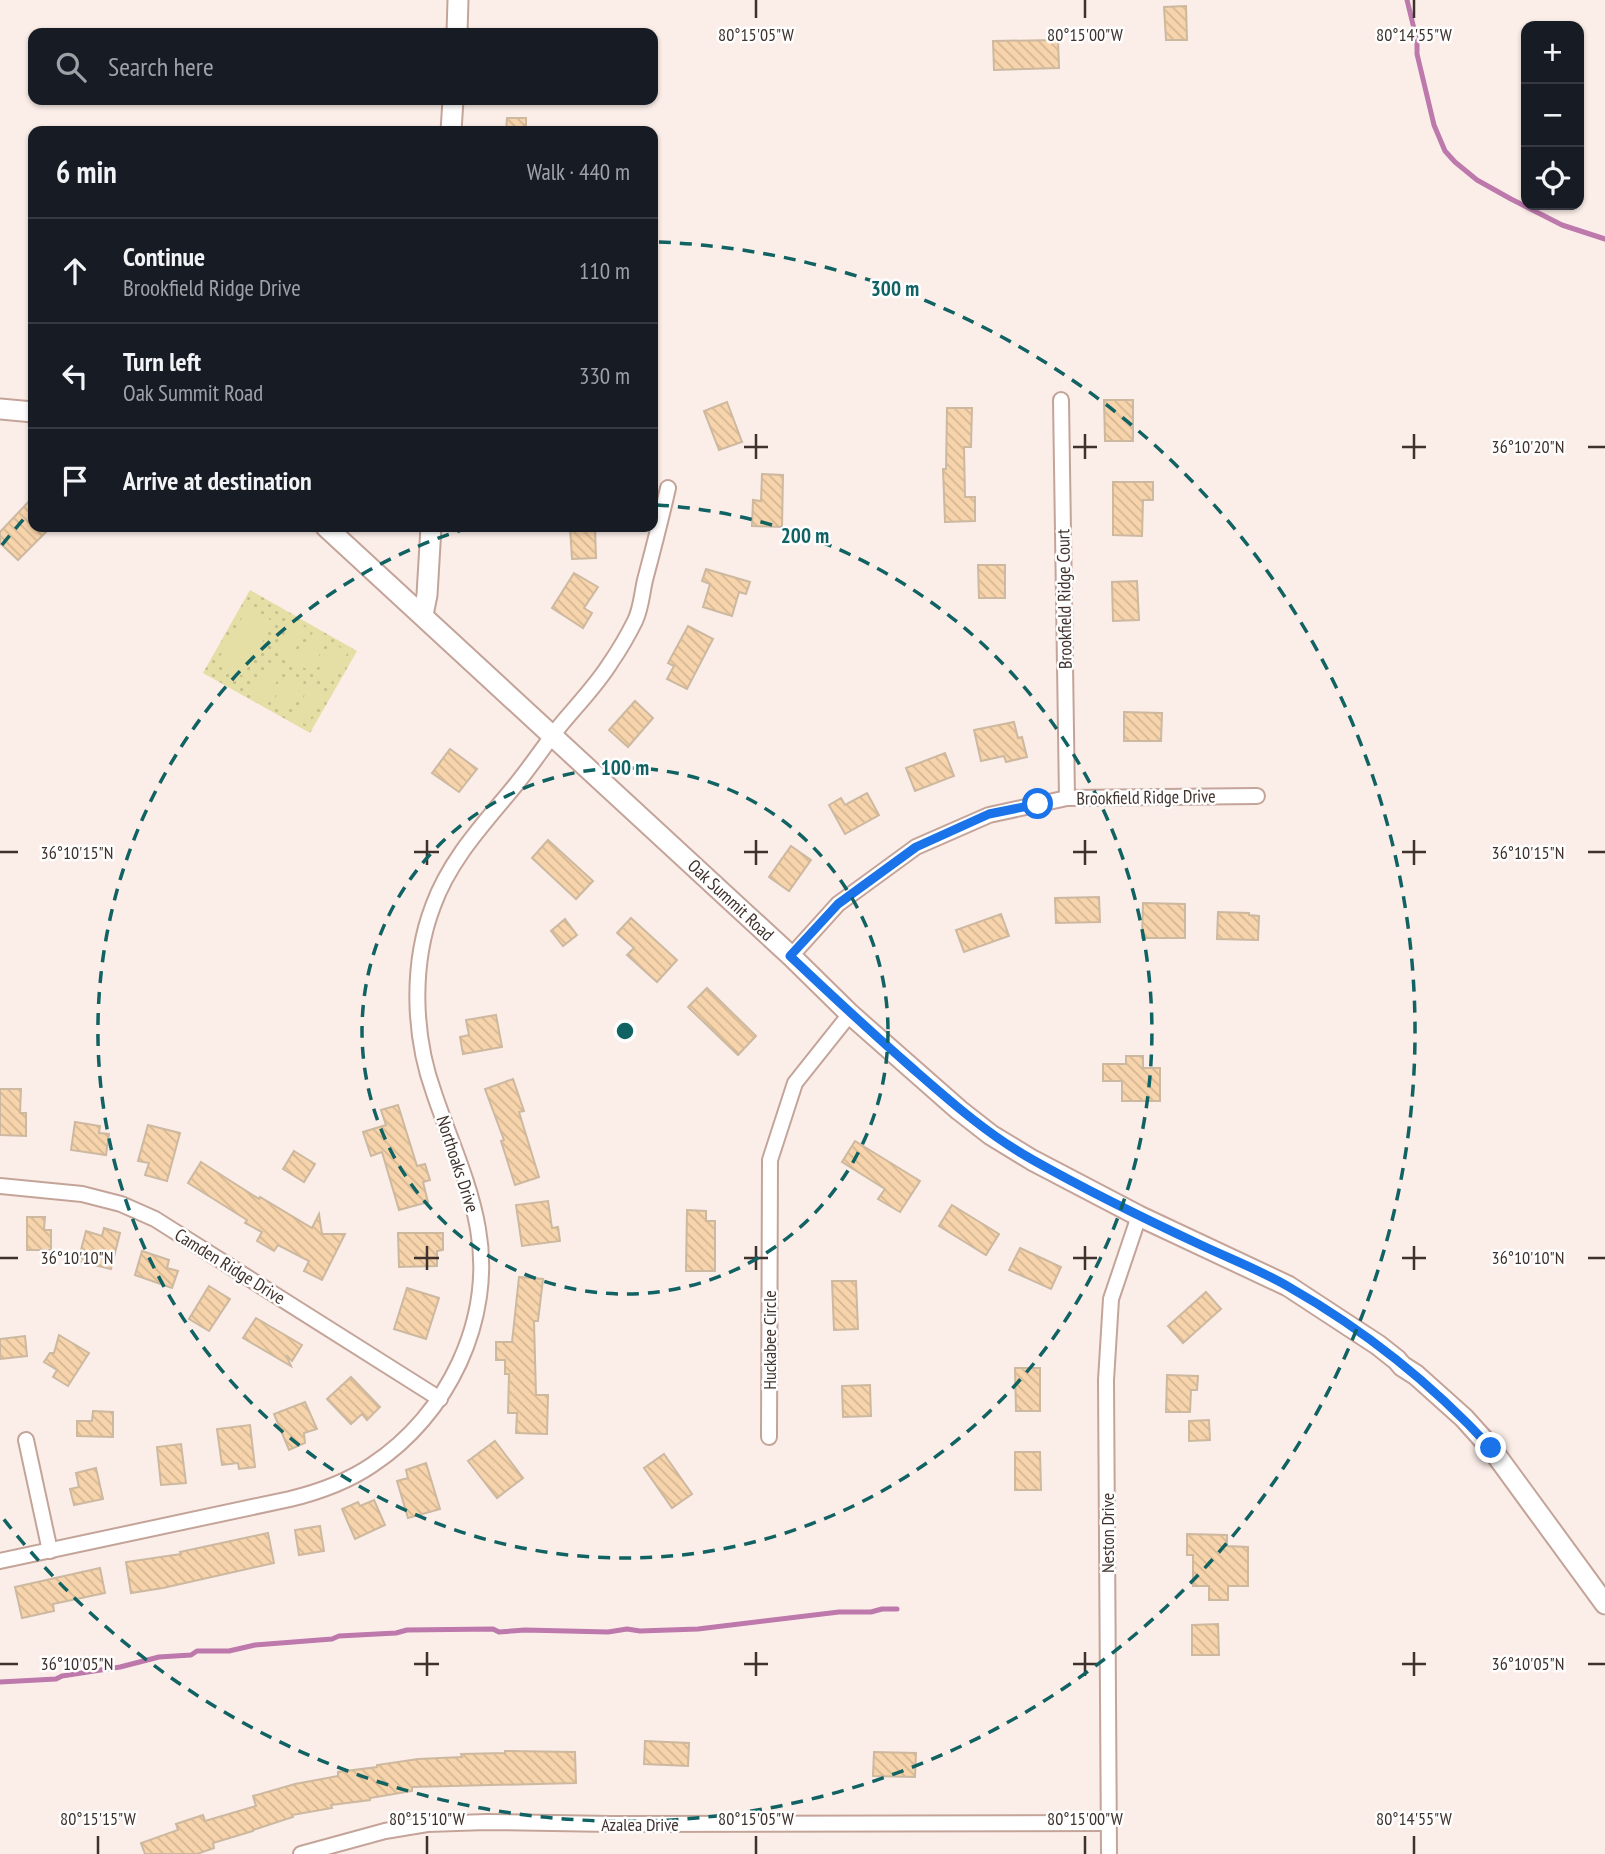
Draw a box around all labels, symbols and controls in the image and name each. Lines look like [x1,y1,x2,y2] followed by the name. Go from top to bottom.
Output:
[1521,21,1584,210] map controls
[1521,21,1584,84] button: +
[718,23,794,46] text: 80°15'05"W
[1047,23,1123,46] text: 80°15'00"W
[1376,23,1452,46] text: 80°14'55"W
[28,28,658,105] search box
[52,48,90,86] icon: search
[108,50,214,83] text: Search here
[1521,84,1584,147] button: −
[1521,147,1584,210] button: locate
[56,152,117,191] text: 6 min
[527,157,630,186] text: Walk · 440 m
[123,240,205,273] text: Continue
[56,252,94,290] icon: ahead
[579,256,630,285] text: 110 m
[123,273,301,302] text: Brookfield Ridge Drive
[871,275,919,302] text: 300 m
[123,345,201,378] text: Turn left
[56,357,94,395] icon: left
[579,361,630,390] text: 330 m
[123,378,263,407] text: Oak Summit Road
[1492,435,1564,458] text: 36°10'20"N
[56,462,94,500] icon: arrive
[123,464,312,497] text: Arrive at destination
[781,522,829,549] text: 200 m
[1051,529,1077,669] street label: Brookfield Ridge Court
[601,754,649,781] text: 100 m
[1076,784,1216,810] street label: Brookfield Ridge Drive
[1022,788,1053,819] route start
[41,841,113,864] text: 36°10'15"N
[1492,841,1564,864] text: 36°10'15"N
[683,854,779,946] street label: Oak Summit Road
[613,1019,637,1043] centre of rings
[432,1113,484,1215] street label: Northoaks Drive
[170,1223,290,1309] street label: Camden Ridge Drive
[41,1246,113,1269] text: 36°10'10"N
[1492,1246,1564,1269] text: 36°10'10"N
[758,1290,781,1390] street label: Huckabee Circle
[1475,1432,1506,1463] route end
[1096,1493,1119,1573] street label: Neston Drive
[41,1652,113,1675] text: 36°10'05"N
[1492,1652,1564,1675] text: 36°10'05"N
[60,1807,136,1830] text: 80°15'15"W
[389,1807,465,1830] text: 80°15'10"W
[718,1807,794,1830] text: 80°15'05"W
[1047,1807,1123,1830] text: 80°15'00"W
[1376,1807,1452,1830] text: 80°14'55"W
[601,1813,679,1836] street label: Azalea Drive

